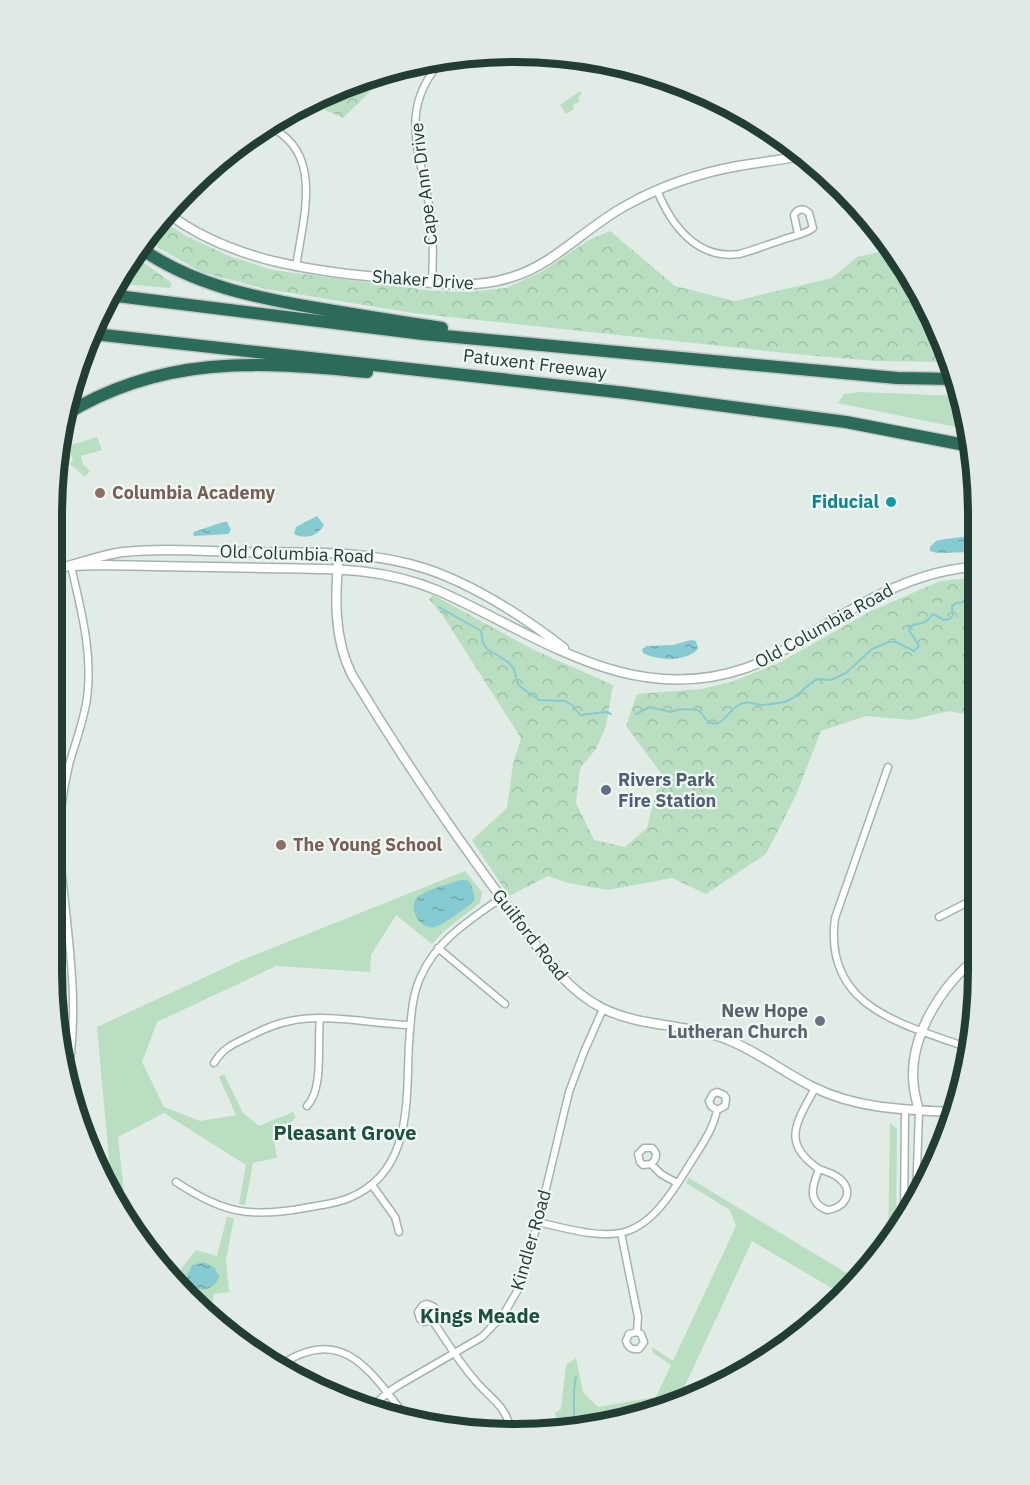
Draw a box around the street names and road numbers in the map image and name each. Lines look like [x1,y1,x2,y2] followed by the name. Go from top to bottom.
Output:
[405,121,442,247] street label: Cape Ann Drive
[371,264,475,295] street label: Shaker Drive
[462,343,608,384] street label: Patuxent Freeway
[219,539,375,568] street label: Old Columbia Road
[751,578,897,673] street label: Old Columbia Road
[487,884,573,985] street label: Guilford Road
[505,1187,556,1293] street label: Kindler Road

